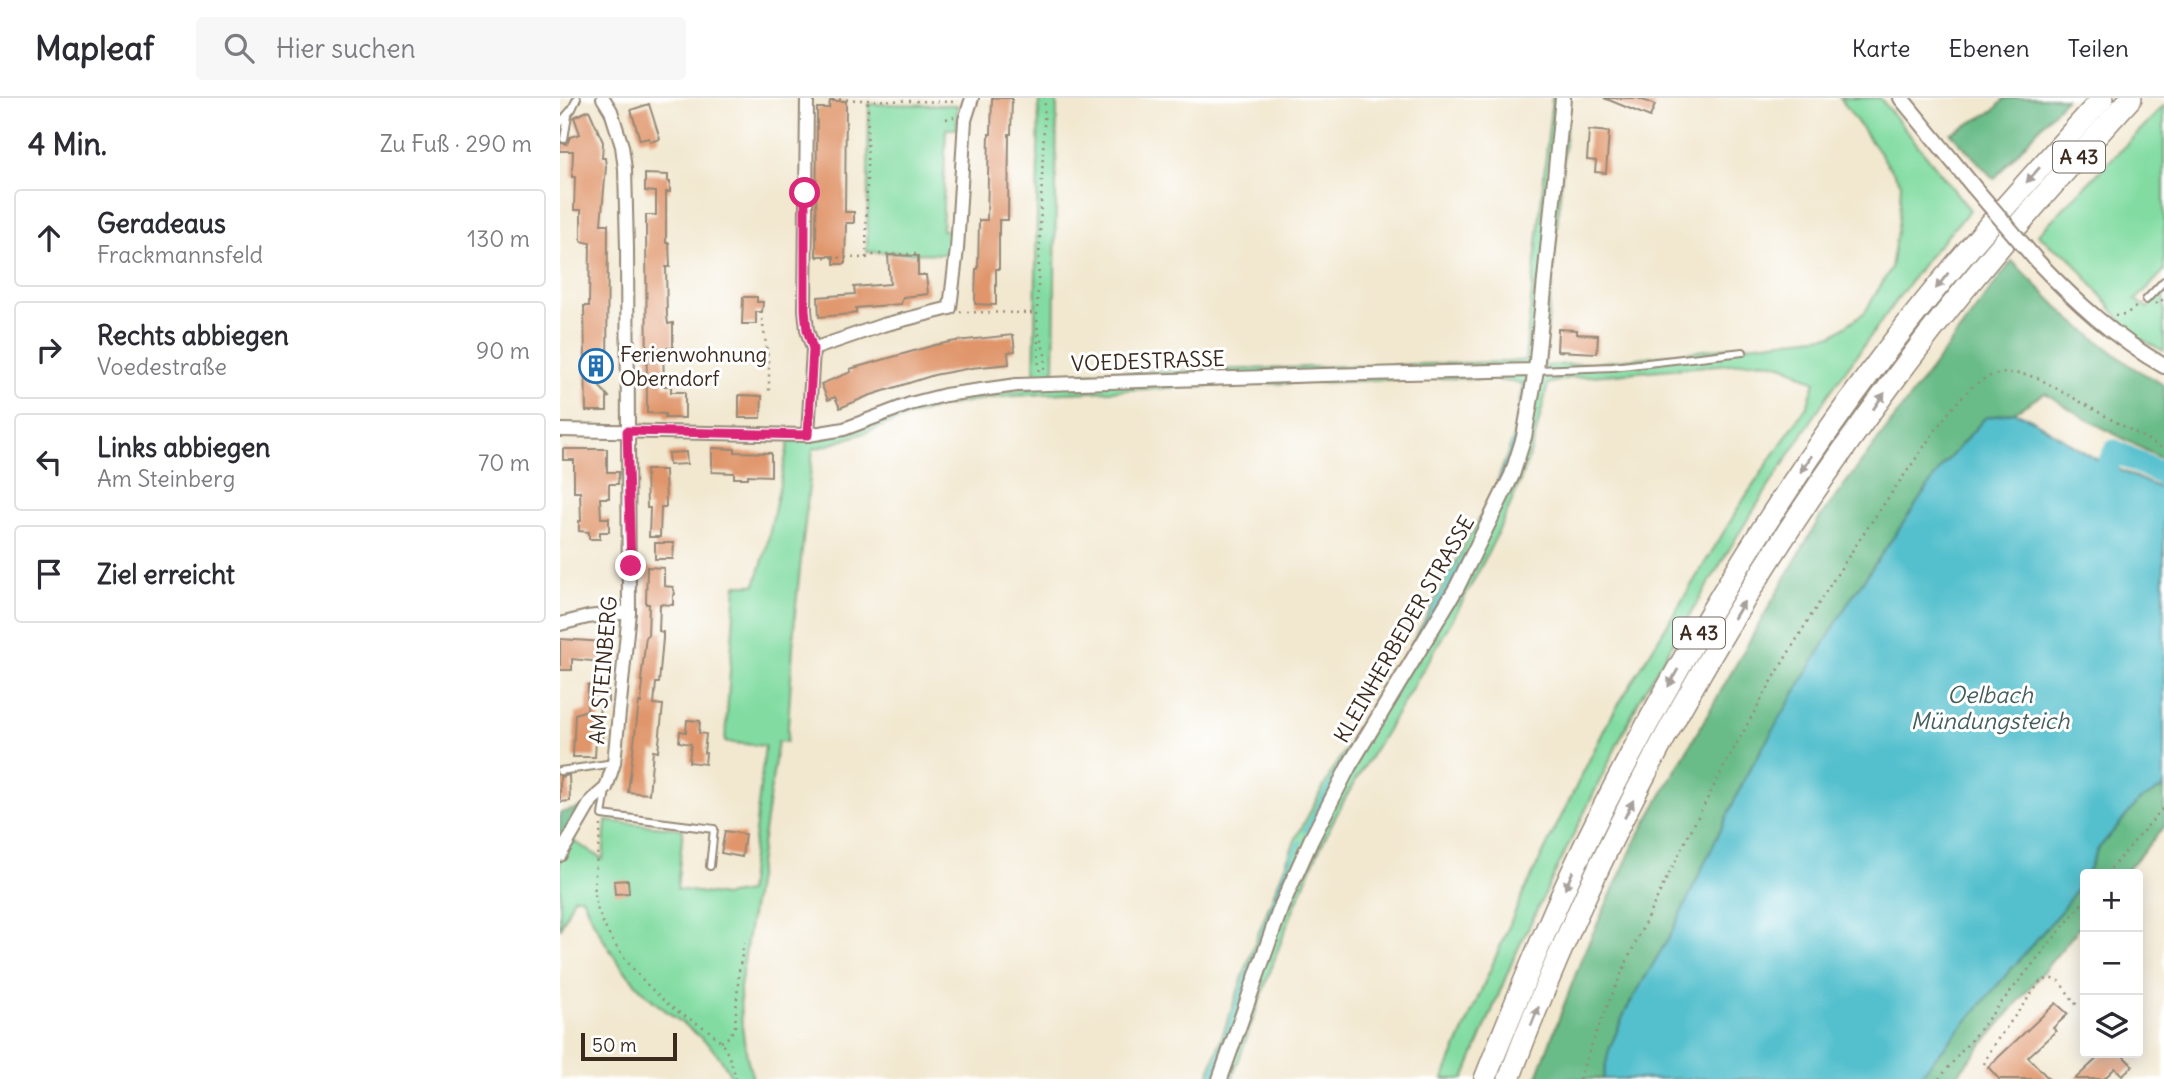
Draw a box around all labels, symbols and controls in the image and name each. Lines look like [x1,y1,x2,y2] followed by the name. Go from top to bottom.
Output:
[196,17,686,80] search box
[35,27,154,69] text: Mapleaf
[220,29,258,67] icon: search
[276,32,416,65] text: Hier suchen
[1852,33,1911,63] text: Karte
[1949,33,2030,63] text: Ebenen
[2068,33,2129,63] text: Teilen
[28,125,107,163] text: 4 Min.
[380,129,532,158] text: Zu Fuß · 290 m
[2053,142,2105,172] road number: A 43
[2025,166,2041,184] one-way arrow
[789,177,820,208] route start
[97,207,226,240] text: Geradeaus
[30,219,68,257] icon: ahead
[467,224,530,253] text: 130 m
[97,240,263,269] text: Frackmannsfeld
[1934,272,1949,290] one-way arrow
[97,319,289,352] text: Rechts abbiegen
[30,331,68,369] icon: right
[476,336,530,365] text: 90 m
[620,341,767,392] place label: Ferienwohnung Oberndorf
[1071,345,1225,377] street label: VOEDESTRASSE
[577,347,615,385] building icon: Ferienwohnung Oberndorf
[97,352,227,381] text: Voedestraße
[1872,392,1886,410] one-way arrow
[97,431,270,464] text: Links abbiegen
[30,443,68,481] icon: left
[478,448,530,477] text: 70 m
[1799,455,1813,473] one-way arrow
[97,464,235,493] text: Am Steinberg
[1328,510,1480,748] street label: KLEINHERBEDER STRASSE
[615,550,646,581] route end
[30,555,68,593] icon: arrive
[97,558,235,591] text: Ziel erreicht
[583,595,623,745] street label: AM STEINBERG
[1733,600,1745,619] one-way arrow
[1673,618,1725,648] road number: A 43
[1667,668,1679,688] one-way arrow
[1911,680,2070,735] water label: Oelbach Mündungsteich
[1624,799,1635,819] one-way arrow
[2080,869,2143,1058] map controls
[2080,869,2143,932] button: +
[1563,870,1575,890] one-way arrow
[2080,932,2143,995] button: −
[2080,995,2143,1058] button: layers
[1529,1005,1540,1026] one-way arrow
[581,1030,677,1062] scale bar
[592,1033,637,1057] text: 50 m

